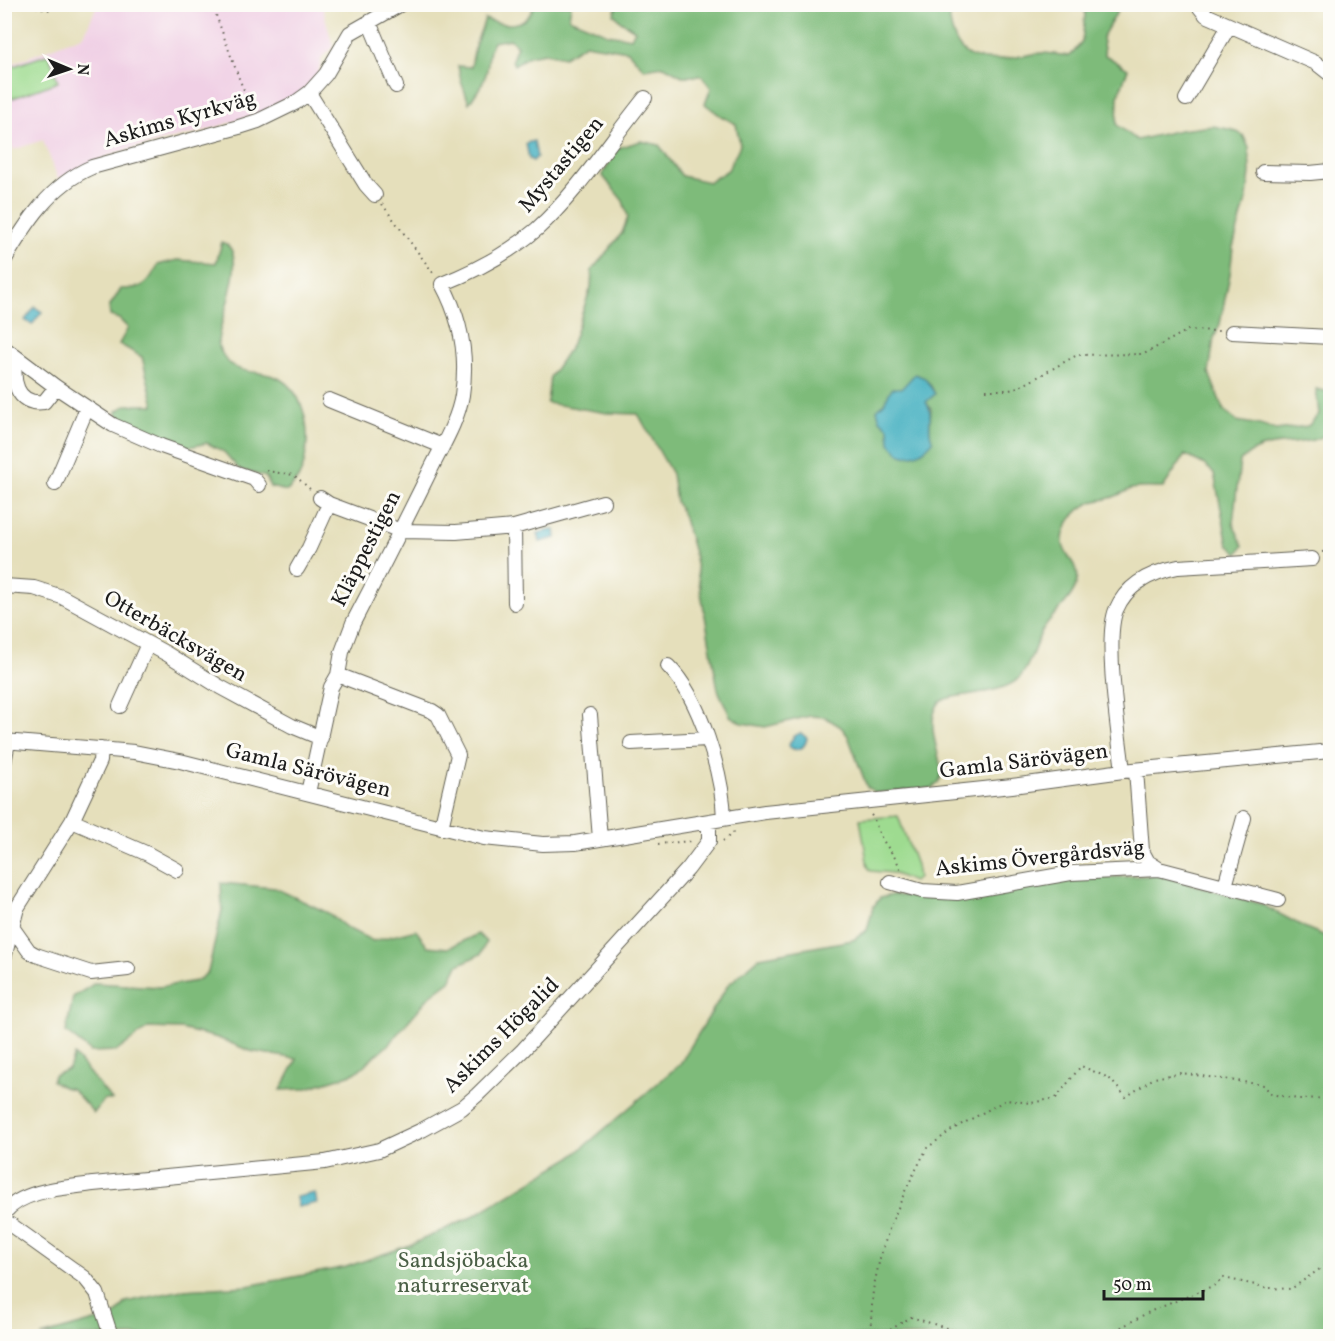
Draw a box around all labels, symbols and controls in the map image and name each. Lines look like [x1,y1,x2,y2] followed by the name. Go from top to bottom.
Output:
[39,39,99,99] north arrow
[71,63,93,76] text: N
[100,83,260,157] street label: Askims Kyrkväg
[512,110,612,220] street label: Mystastigen
[324,486,410,612] street label: Kläppestigen
[97,583,253,691] street label: Otterbäcksvägen
[222,735,394,807] street label: Gamla Särövägen
[938,736,1110,788] street label: Gamla Särövägen
[934,833,1146,885] street label: Askims Övergårdsväg
[437,971,567,1101] street label: Askims Högalid
[397,1246,529,1302] park label: Sandsjöbacka naturreservat
[1104,1263,1203,1301] scale bar
[1113,1273,1152,1298] text: 50 m

